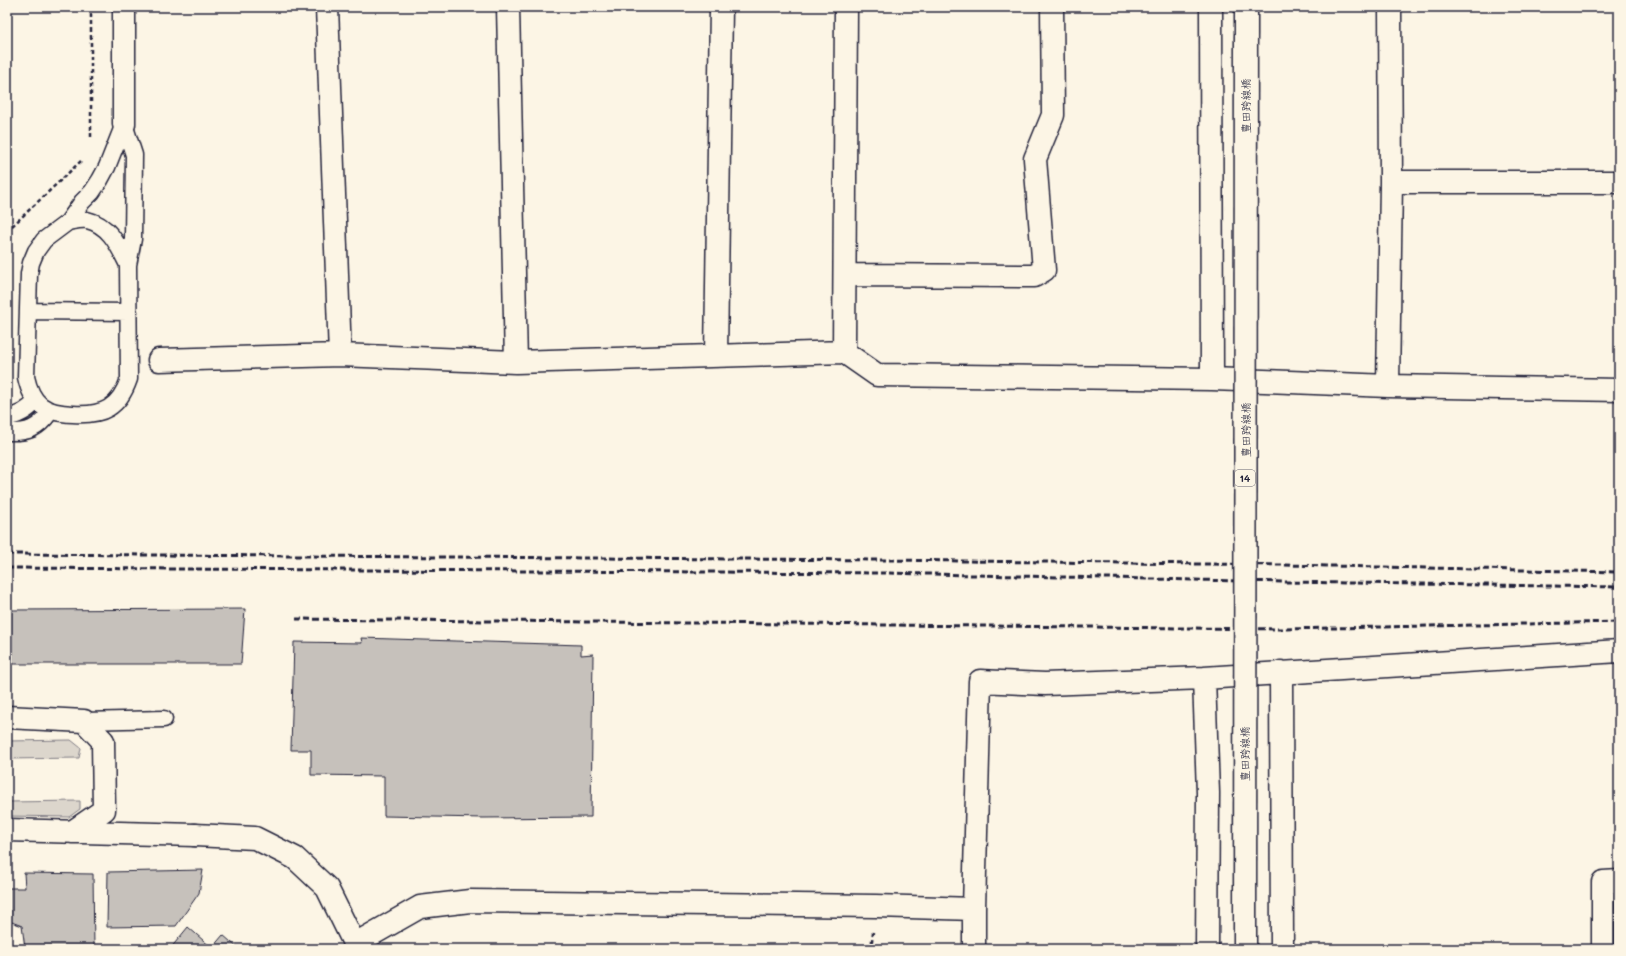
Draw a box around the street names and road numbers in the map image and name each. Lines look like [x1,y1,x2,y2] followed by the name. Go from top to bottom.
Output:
[1238,79,1253,134] street label: 豊田跨線橋
[1238,403,1253,458] street label: 豊田跨線橋
[1235,470,1255,486] road number: 14
[1237,727,1252,782] street label: 豊田跨線橋

